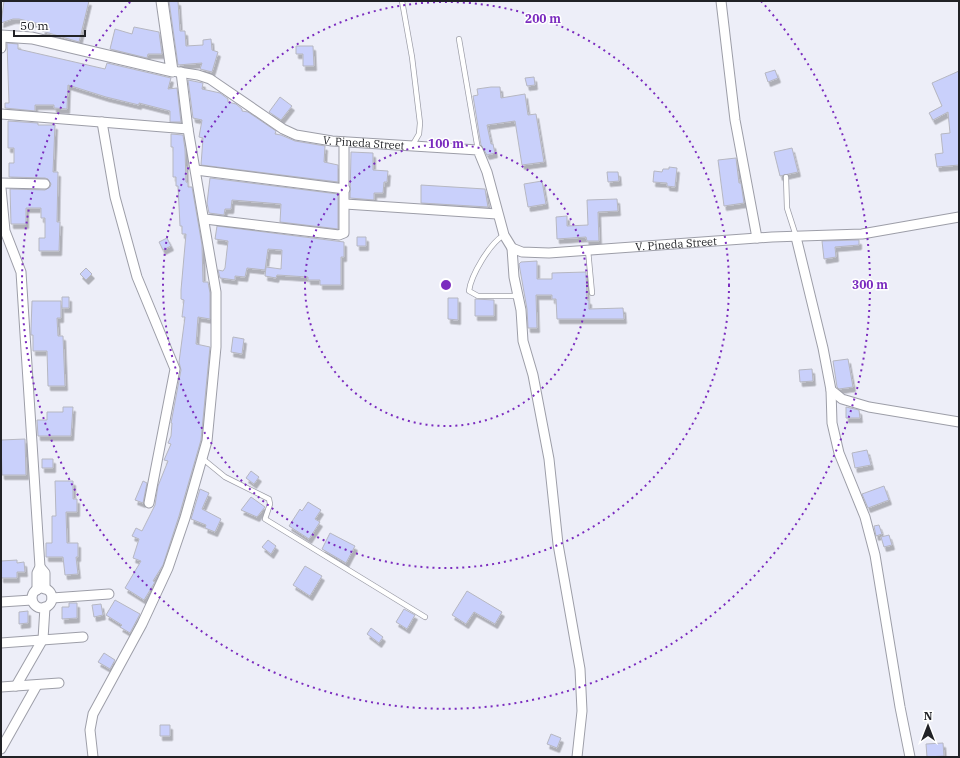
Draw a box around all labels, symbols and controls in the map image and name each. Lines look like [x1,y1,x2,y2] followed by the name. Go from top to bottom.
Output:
[525,11,561,26] text: 200 m
[14,12,85,38] scale bar
[20,18,49,33] text: 50 m
[322,133,405,152] street label: V. Pineda Street
[428,136,464,151] text: 100 m
[635,234,717,254] street label: V. Pineda Street
[852,277,888,292] text: 300 m
[439,278,453,292] centre of rings
[908,706,948,746] north arrow
[924,709,933,723] text: N

